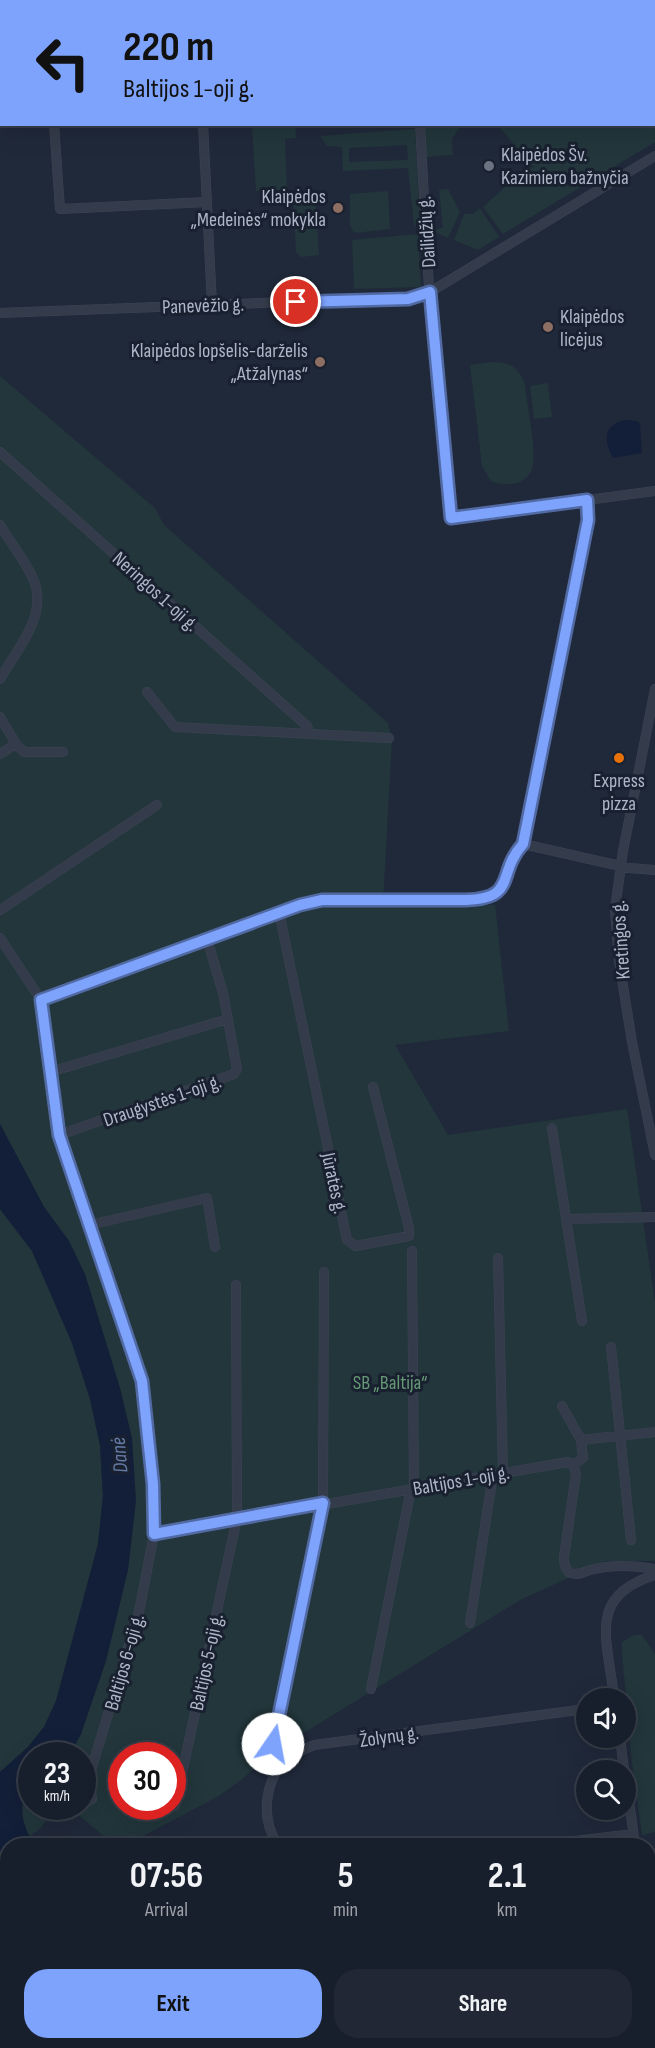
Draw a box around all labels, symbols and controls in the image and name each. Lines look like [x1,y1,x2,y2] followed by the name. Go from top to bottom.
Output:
[123,22,214,73] text: 220 m
[24,24,102,102] icon: left
[123,73,254,105] text: Baltijos 1-oji g.
[501,143,629,190] place label: Klaipėdos Šv. Kazimiero bažnyčia
[482,159,496,173] marker: Klaipėdos Šv. Kazimiero bažnyčia
[191,185,326,232] place label: Klaipėdos „Medeinės“ mokykla
[413,195,441,268] street label: Dailidžių g.
[331,201,345,215] marker: Klaipėdos „Medeinės“ mokykla
[270,276,321,327] pin
[279,285,312,318] icon: arrive
[162,293,244,319] street label: Panevėžio g.
[560,305,624,352] place label: Klaipėdos licėjus
[541,320,555,334] marker: Klaipėdos licėjus
[131,339,308,386] place label: Klaipėdos lopšelis-darželis „Atžalynas“
[313,355,327,369] marker: Klaipėdos lopšelis-darželis „Atžalynas“
[107,547,203,637] street label: Neringos 1-oji g.
[612,751,626,765] marker: Express pizza
[593,769,645,816] place label: Express pizza
[606,900,636,980] street label: Kretingos g.
[100,1070,224,1132] street label: Draugystės 1-oji g.
[316,1150,352,1216] street label: Jūratės g.
[353,1371,427,1395] park label: SB „Baltija“
[105,1436,134,1474] water label: Danė
[411,1461,511,1501] street label: Baltijos 1-oji g.
[100,1611,150,1713] street label: Baltijos 6-oji g.
[185,1612,229,1713] street label: Baltijos 5-oji g.
[576,1688,636,1820] map controls
[576,1688,636,1748] button: sound
[241,1712,305,1776] position arrow
[358,1721,420,1753] street label: Žolynų g.
[108,1742,186,1820] speed limit sign: 30
[44,1756,70,1792] text: 23
[576,1760,636,1820] button: search
[44,1787,70,1806] text: km/h
[130,1855,203,1898] text: 07:56
[338,1855,353,1898] text: 5
[488,1855,526,1898] text: 2.1
[145,1898,188,1922] text: Arrival
[333,1898,358,1922] text: min
[497,1898,517,1922] text: km
[24,1969,322,2038] button: Exit
[334,1969,632,2038] button: Share

